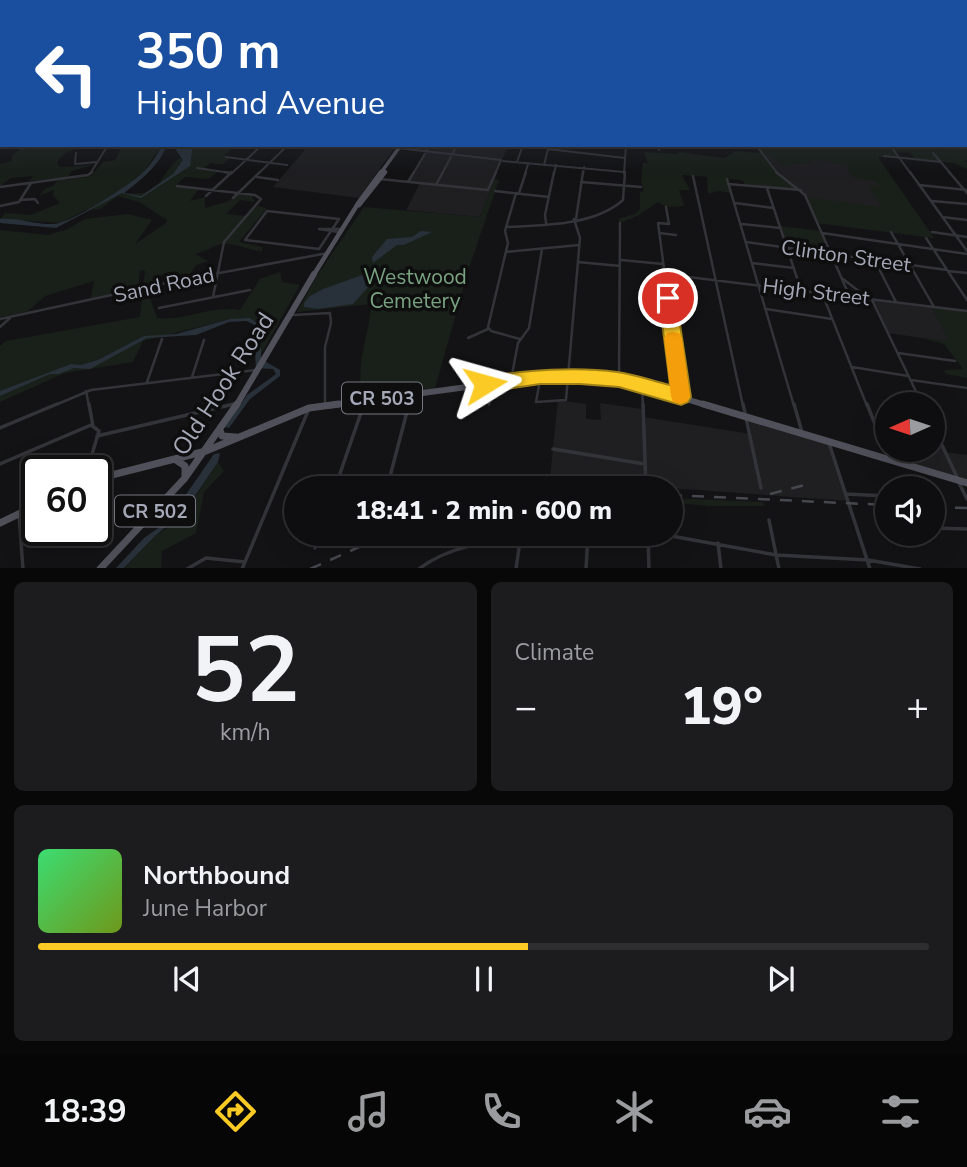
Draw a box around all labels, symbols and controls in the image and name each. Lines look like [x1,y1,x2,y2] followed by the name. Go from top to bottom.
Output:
[136,18,280,85] text: 350 m
[21,28,112,119] icon: left
[136,82,385,125] text: Highland Avenue
[779,233,913,279] street label: Clinton Street
[111,261,217,309] street label: Sand Road
[363,263,467,315] park label: Westwood Cemetery
[638,268,698,328] pin
[761,272,872,313] street label: High Street
[649,279,687,317] icon: arrive
[165,306,281,462] street label: Old Hook Road
[448,347,522,421] position arrow
[342,382,422,414] road number: CR 503
[875,392,945,462] north arrow
[875,392,945,546] map controls
[21,455,112,546] speed limit sign: 60
[875,476,945,546] button: sound
[355,493,612,528] text: 18:41 · 2 min · 600 m
[115,496,195,526] road number: CR 502
[191,609,300,733] text: 52
[515,637,594,668] text: Climate
[681,671,763,742] text: 19°
[515,682,537,733] text: −
[906,682,929,733] text: +
[220,717,271,748] text: km/h
[143,858,290,893] text: Northbound
[143,893,267,924] text: June Harbor
[168,960,206,998] icon: previous
[465,960,503,998] icon: pause
[762,960,800,998] icon: next
[211,1087,260,1136] icon: directions
[344,1087,393,1136] icon: music
[477,1087,526,1136] icon: phone
[610,1087,659,1136] icon: climate
[743,1087,792,1136] icon: car
[876,1087,925,1136] icon: filters
[42,1090,127,1133] text: 18:39

